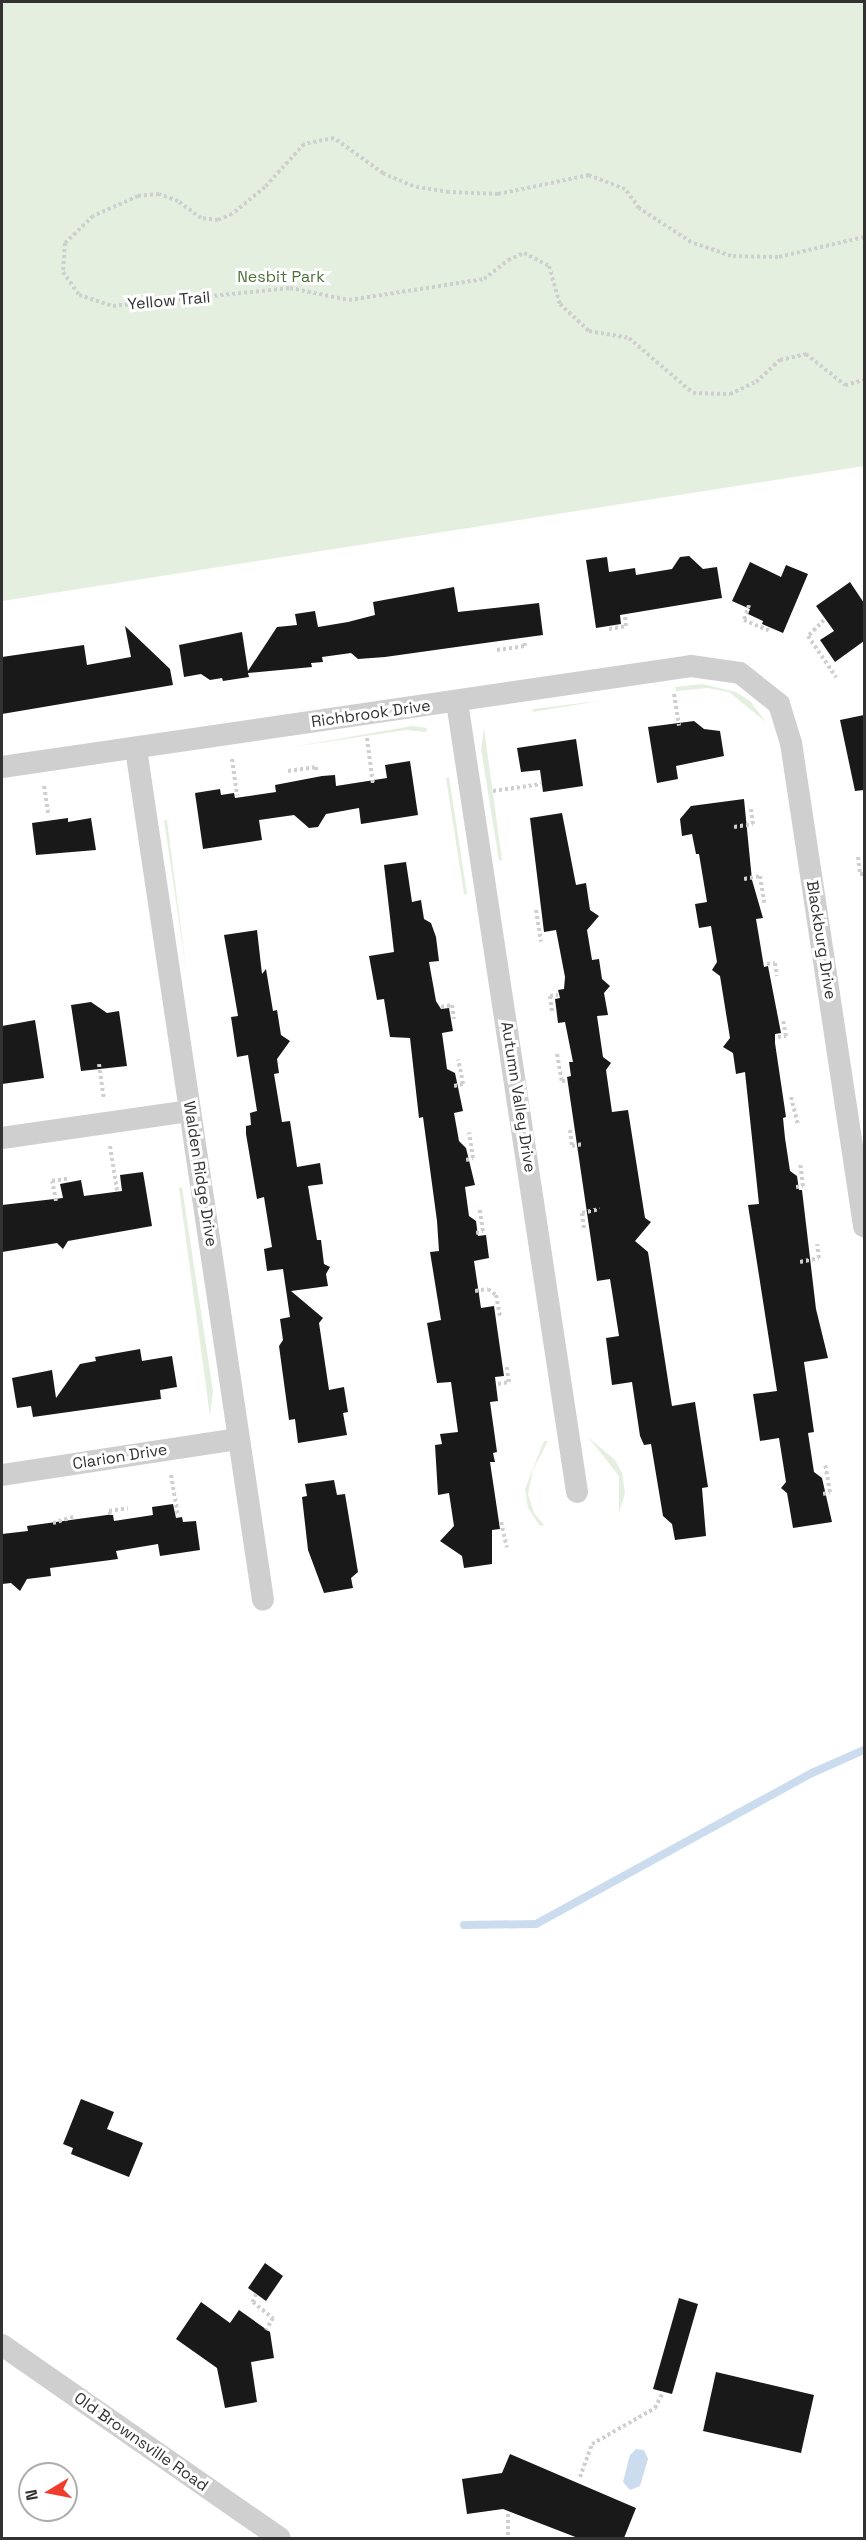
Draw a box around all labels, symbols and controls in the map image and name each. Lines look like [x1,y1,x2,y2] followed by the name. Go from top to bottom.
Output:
[237,267,325,287] park label: Nesbit Park
[127,288,211,314] street label: Yellow Trail
[310,696,432,732] street label: Richbrook Drive
[802,879,840,1001] street label: Blackburg Drive
[497,1020,539,1174] street label: Autumn Valley Drive
[179,1100,221,1248] street label: Walden Ridge Drive
[71,1440,169,1474] street label: Clarion Drive
[70,2389,212,2495] street label: Old Brownsville Road
[18,2462,78,2522] north arrow
[20,2488,43,2502] text: N

